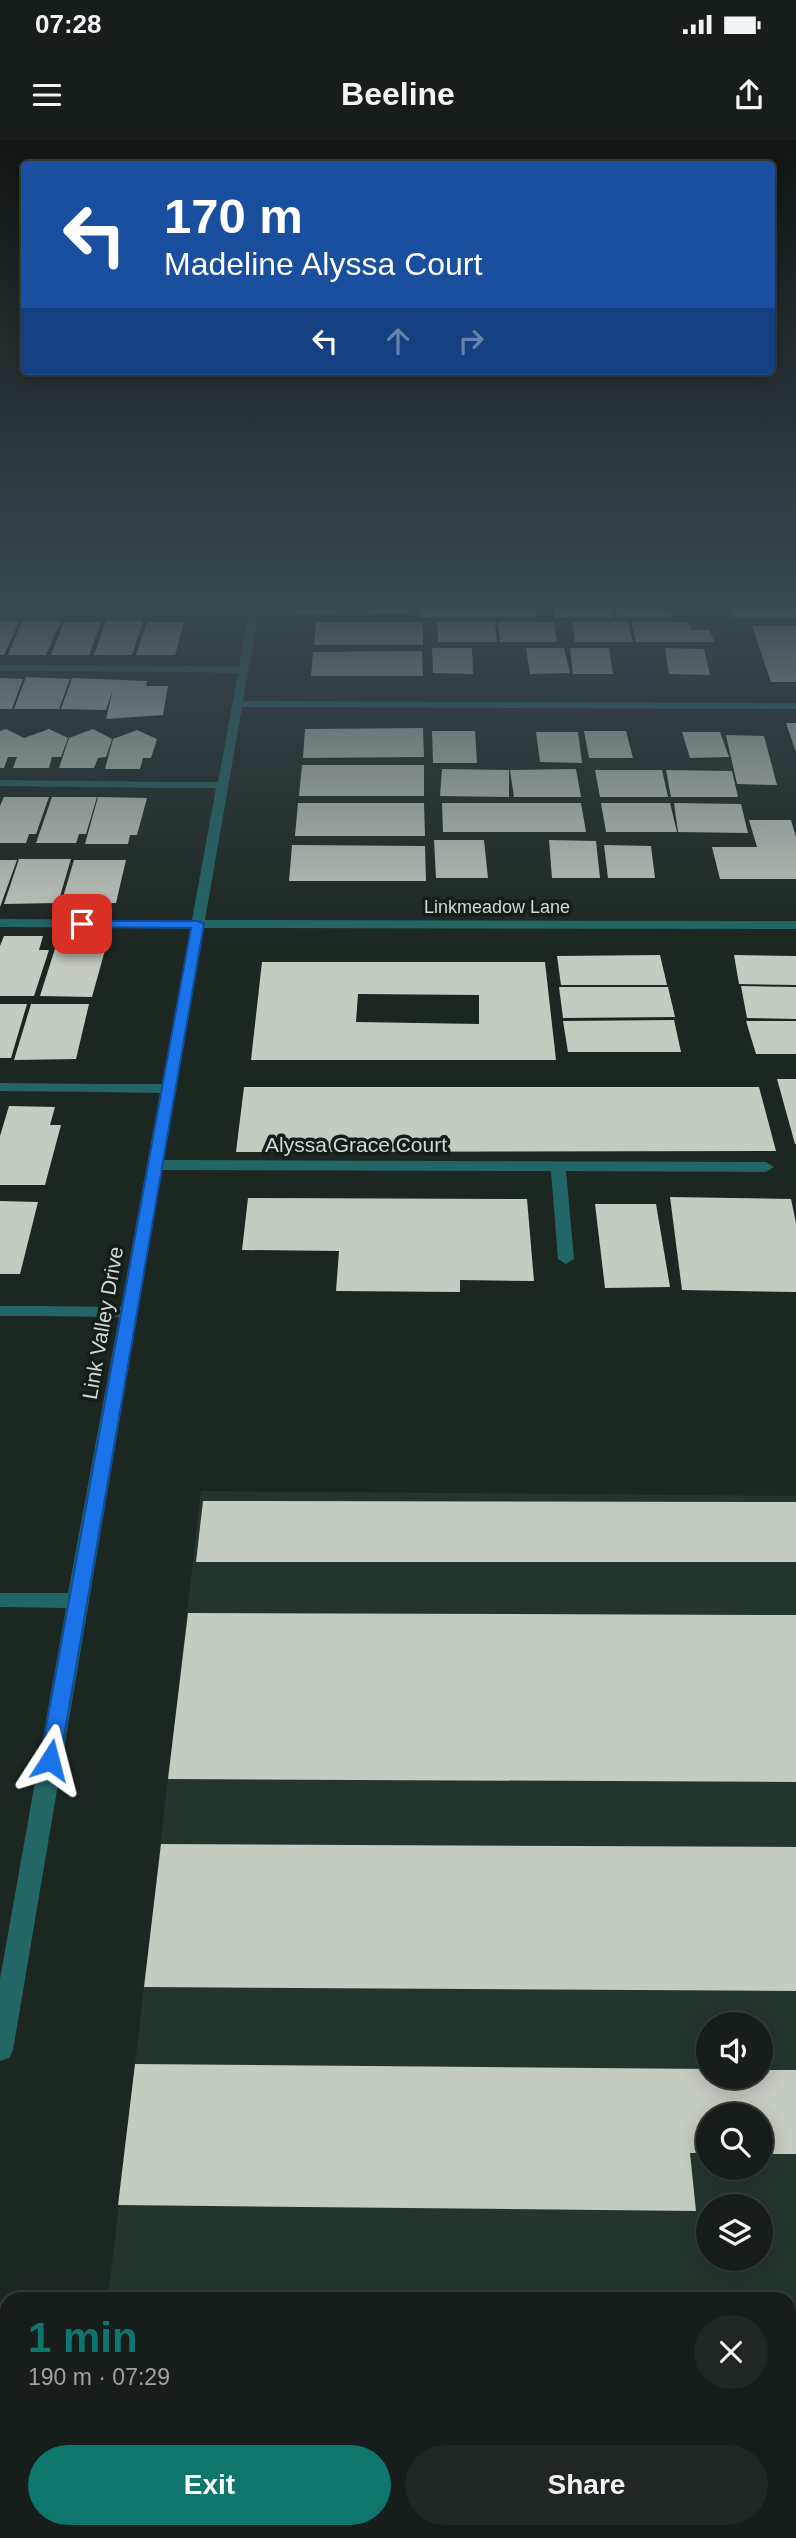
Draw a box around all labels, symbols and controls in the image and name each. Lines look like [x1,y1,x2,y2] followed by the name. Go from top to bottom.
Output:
[35,9,102,39] text: 07:28
[28,76,66,114] icon: menu
[341,76,455,112] text: Beeline
[730,76,768,114] icon: share
[49,189,140,280] icon: left
[164,189,303,243] text: 170 m
[164,246,482,282] text: Madeline Alyssa Court
[306,322,344,360] icon: left
[379,322,417,360] icon: ahead
[452,322,490,360] icon: right
[52,894,112,954] pin
[424,897,570,917] street label: Linkmeadow Lane
[63,905,101,943] icon: arrive
[265,1133,447,1156] street label: Alyssa Grace Court
[78,1245,127,1401] street label: Link Valley Drive
[13,1723,87,1797] position arrow
[696,2012,773,2271] map controls
[696,2012,773,2089] button: sound
[696,2103,773,2180] button: search
[696,2194,773,2271] button: layers
[28,2314,138,2361] text: 1 min
[694,2315,768,2389] button: close
[28,2364,170,2390] text: 190 m · 07:29
[28,2445,391,2525] button: Exit
[405,2445,768,2525] button: Share

